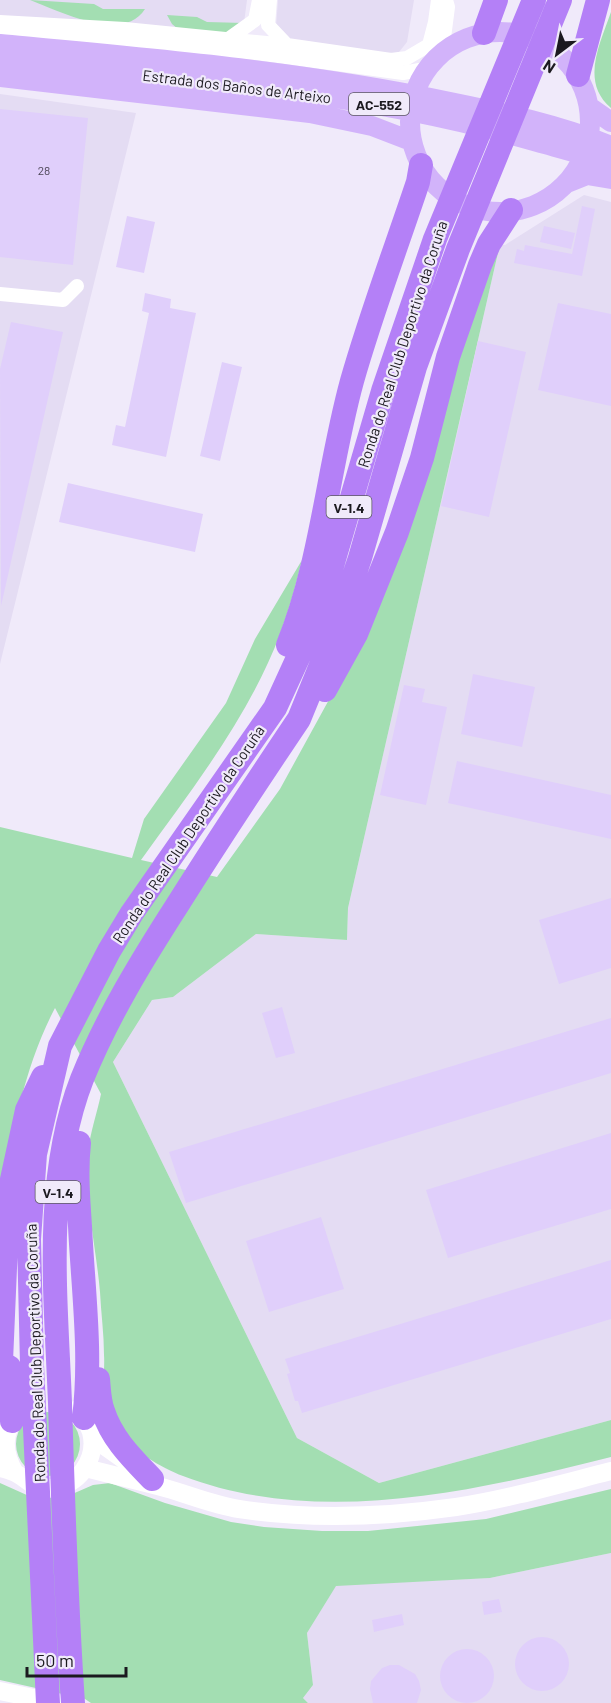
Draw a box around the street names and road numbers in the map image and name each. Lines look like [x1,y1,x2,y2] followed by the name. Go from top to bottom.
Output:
[142,66,332,106] street label: Estrada dos Baños de Arteixo
[349,93,409,115] road number: AC-552
[354,218,450,470] street label: Ronda do Real Club Deportivo da Coruña
[326,496,372,518] road number: V-1.4
[108,722,268,946] street label: Ronda do Real Club Deportivo da Coruña
[36,1181,80,1203] road number: V-1.4
[21,1224,49,1482] street label: Ronda do Real Club Deportivo da Coruña

